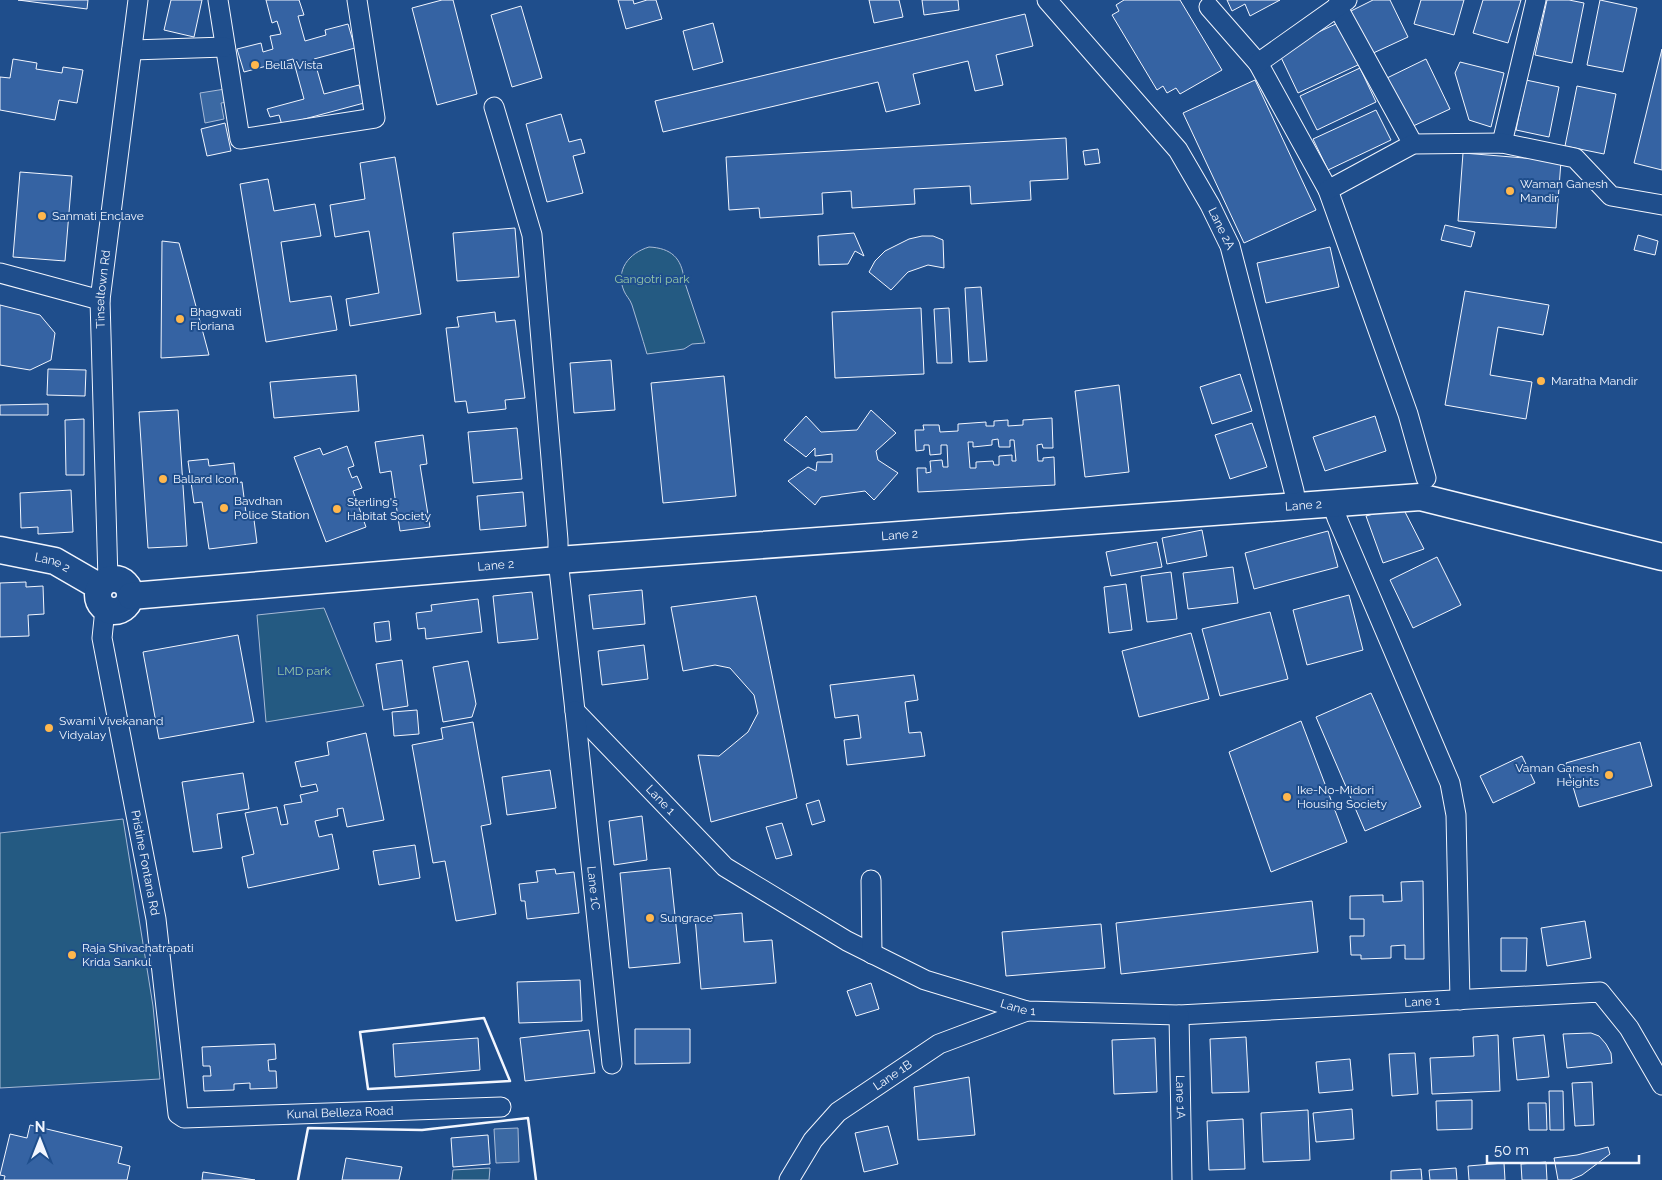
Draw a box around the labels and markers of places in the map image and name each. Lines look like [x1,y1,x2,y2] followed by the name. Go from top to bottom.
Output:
[265,58,323,72] place label: Bella Vista
[249,59,261,71] marker: Bella Vista
[1520,177,1608,205] place label: Waman Ganesh Mandir
[1504,185,1516,197] marker: Waman Ganesh Mandir
[52,209,144,223] place label: Sanmati Enclave
[36,210,48,222] marker: Sanmati Enclave
[190,305,242,333] place label: Bhagwati Floriana
[174,313,186,325] marker: Bhagwati Floriana
[1551,374,1638,388] place label: Maratha Mandir
[1535,375,1547,387] marker: Maratha Mandir
[173,472,239,486] place label: Ballard Icon
[157,473,169,485] marker: Ballard Icon
[234,494,309,522] place label: Bavdhan Police Station
[347,495,432,523] place label: Sterling's Habitat Society
[218,502,230,514] marker: Bavdhan Police Station
[331,503,343,515] marker: Sterling's Habitat Society
[59,714,163,742] place label: Swami Vivekanand Vidyalay
[43,722,55,734] marker: Swami Vivekanand Vidyalay
[1515,761,1599,789] place label: Vaman Ganesh Heights
[1603,769,1615,781] marker: Vaman Ganesh Heights
[1297,783,1388,811] place label: Ike-No-Midori Housing Society
[1281,791,1293,803] marker: Ike-No-Midori Housing Society
[660,911,713,925] place label: Sungrace
[644,912,656,924] marker: Sungrace
[82,941,194,969] place label: Raja Shivachatrapati Krida Sankul
[66,949,78,961] marker: Raja Shivachatrapati Krida Sankul

